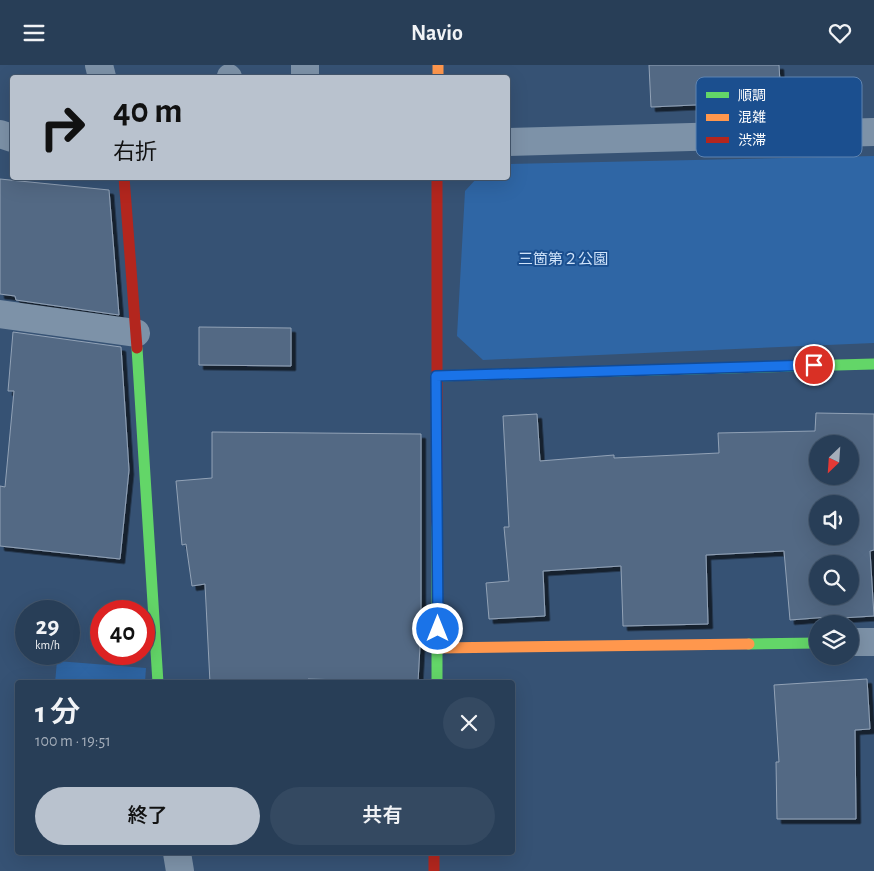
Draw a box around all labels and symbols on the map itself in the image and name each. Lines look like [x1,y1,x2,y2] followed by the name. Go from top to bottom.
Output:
[696,77,862,157] legend
[738,89,766,103] text: 順調
[738,109,766,125] text: 混雑
[738,133,766,148] text: 渋滞
[518,251,608,267] park label: 三箇第２公園
[793,344,835,386] pin
[809,435,859,485] north arrow
[90,600,155,665] speed limit sign: 40
[411,602,463,654] position arrow

